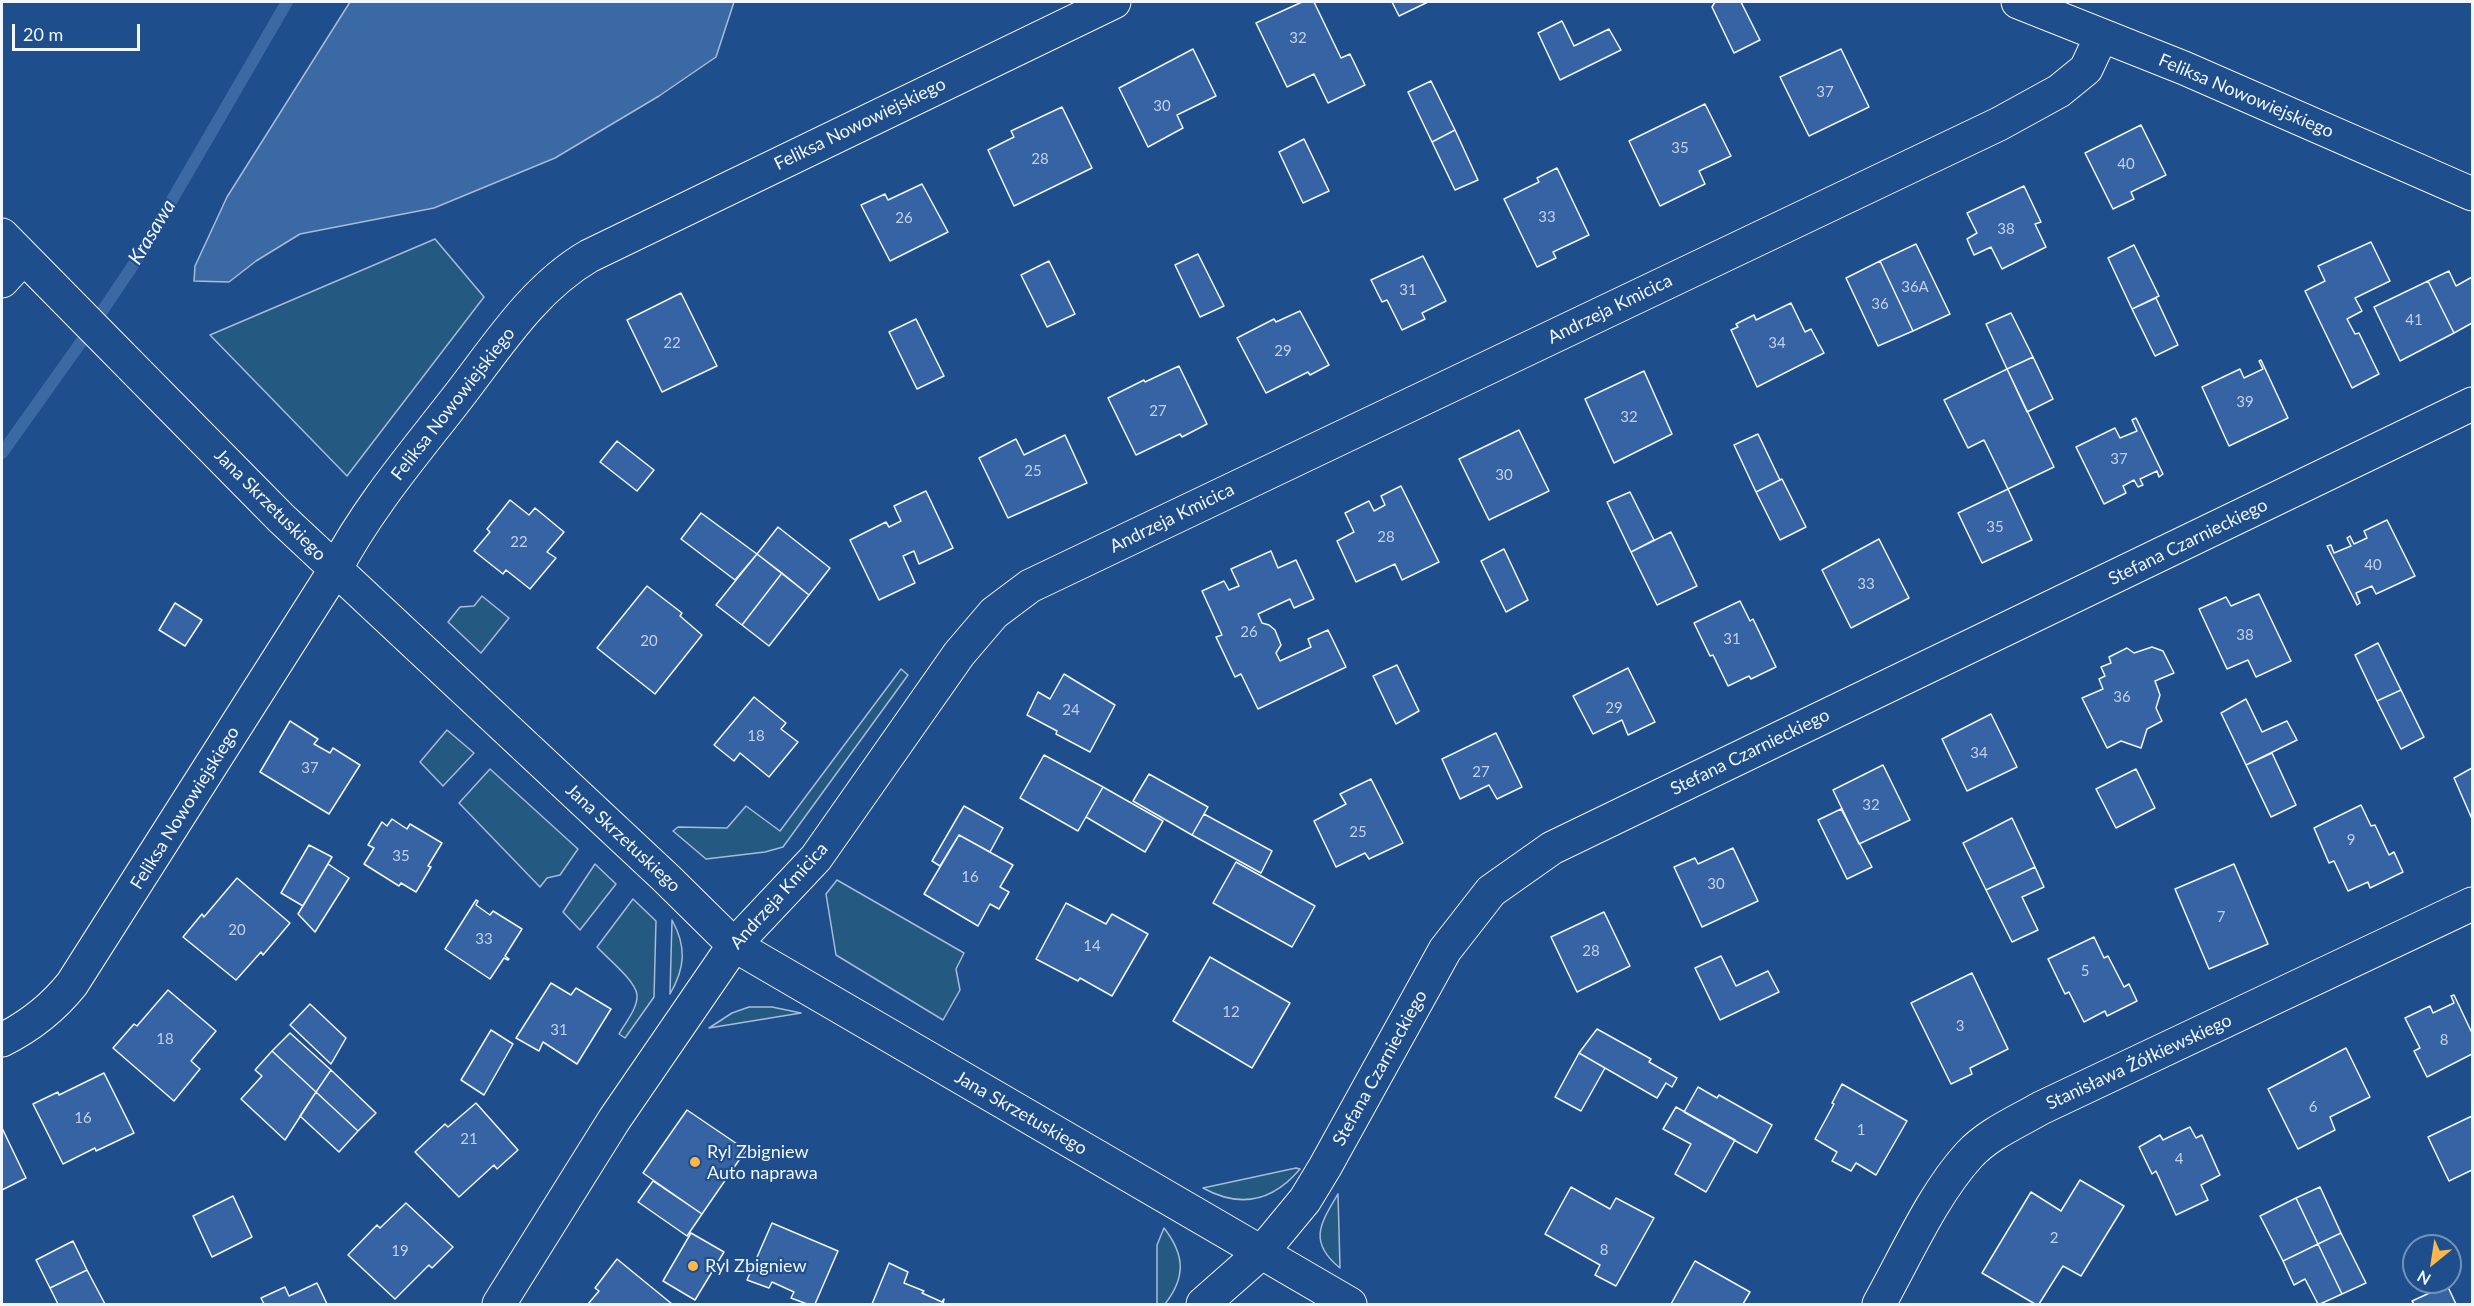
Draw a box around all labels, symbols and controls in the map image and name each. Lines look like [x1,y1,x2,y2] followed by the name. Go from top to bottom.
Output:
[15,12,142,50] scale bar
[23,23,63,45] text: 20 m
[1289,29,1307,47] house number: 32
[2155,49,2337,143] street label: Feliksa Nowowiejskiego
[771,73,949,175] street label: Feliksa Nowowiejskiego
[1816,83,1834,101] house number: 37
[1153,97,1171,115] house number: 30
[1671,139,1689,157] house number: 35
[1031,150,1049,168] house number: 28
[2117,155,2135,173] house number: 40
[123,195,181,269] water label: Krasawa
[1538,208,1556,226] house number: 33
[895,209,913,227] house number: 26
[1997,220,2015,238] house number: 38
[1544,270,1676,348] street label: Andrzeja Kmicica
[1901,278,1929,296] house number: 36A
[1399,281,1417,299] house number: 31
[1871,295,1889,313] house number: 36
[2405,311,2423,329] house number: 41
[387,323,519,485] street label: Feliksa Nowowiejskiego
[663,334,681,352] house number: 22
[1768,334,1786,352] house number: 34
[1274,342,1292,360] house number: 29
[2236,393,2254,411] house number: 39
[1149,402,1167,420] house number: 27
[1620,408,1638,426] house number: 32
[210,445,330,565] street label: Jana Skrzetuskiego
[2110,450,2128,468] house number: 37
[1024,462,1042,480] house number: 25
[1495,466,1513,484] house number: 30
[1106,479,1238,557] street label: Andrzeja Kmicica
[2105,494,2271,590] street label: Stefana Czarnieckiego
[1986,518,2004,536] house number: 35
[1377,528,1395,546] house number: 28
[510,533,528,551] house number: 22
[2364,556,2382,574] house number: 40
[1857,575,1875,593] house number: 33
[1240,623,1258,641] house number: 26
[2236,626,2254,644] house number: 38
[1723,630,1741,648] house number: 31
[640,632,658,650] house number: 20
[2113,688,2131,706] house number: 36
[1605,699,1623,717] house number: 29
[1062,701,1080,719] house number: 24
[1667,704,1833,800] street label: Stefana Czarnieckiego
[126,723,244,893] street label: Feliksa Nowowiejskiego
[747,727,765,745] house number: 18
[1970,744,1988,762] house number: 34
[301,759,319,777] house number: 37
[1472,763,1490,781] house number: 27
[561,779,685,897] street label: Jana Skrzetuskiego
[1862,796,1880,814] house number: 32
[1349,823,1367,841] house number: 25
[2347,831,2355,849] house number: 9
[726,838,832,954] street label: Andrzeja Kmicica
[392,847,410,865] house number: 35
[961,868,979,886] house number: 16
[1707,875,1725,893] house number: 30
[2217,908,2225,926] house number: 7
[228,921,246,939] house number: 20
[475,930,493,948] house number: 33
[1083,937,1101,955] house number: 14
[1582,942,1600,960] house number: 28
[2081,962,2089,980] house number: 5
[1328,986,1432,1150] street label: Stefana Czarnieckiego
[1222,1003,1240,1021] house number: 12
[2043,1009,2235,1115] street label: Stanisława Żółkiewskiego
[1956,1017,1964,1035] house number: 3
[550,1021,568,1039] house number: 31
[156,1030,174,1048] house number: 18
[2440,1031,2448,1049] house number: 8
[951,1066,1091,1160] street label: Jana Skrzetuskiego
[2309,1098,2317,1116] house number: 6
[74,1109,92,1127] house number: 16
[1857,1121,1865,1139] house number: 1
[460,1130,478,1148] house number: 21
[707,1141,818,1184] place label: Ryl Zbigniew Auto naprawa
[2175,1150,2183,1168] house number: 4
[688,1155,702,1169] marker: Ryl Zbigniew Auto naprawa
[2050,1229,2058,1247] house number: 2
[2402,1234,2462,1294] north arrow
[1600,1241,1608,1259] house number: 8
[391,1242,409,1260] house number: 19
[705,1255,807,1277] place label: Ryl Zbigniew
[686,1259,700,1273] marker: Ryl Zbigniew
[2414,1267,2434,1290] text: N

